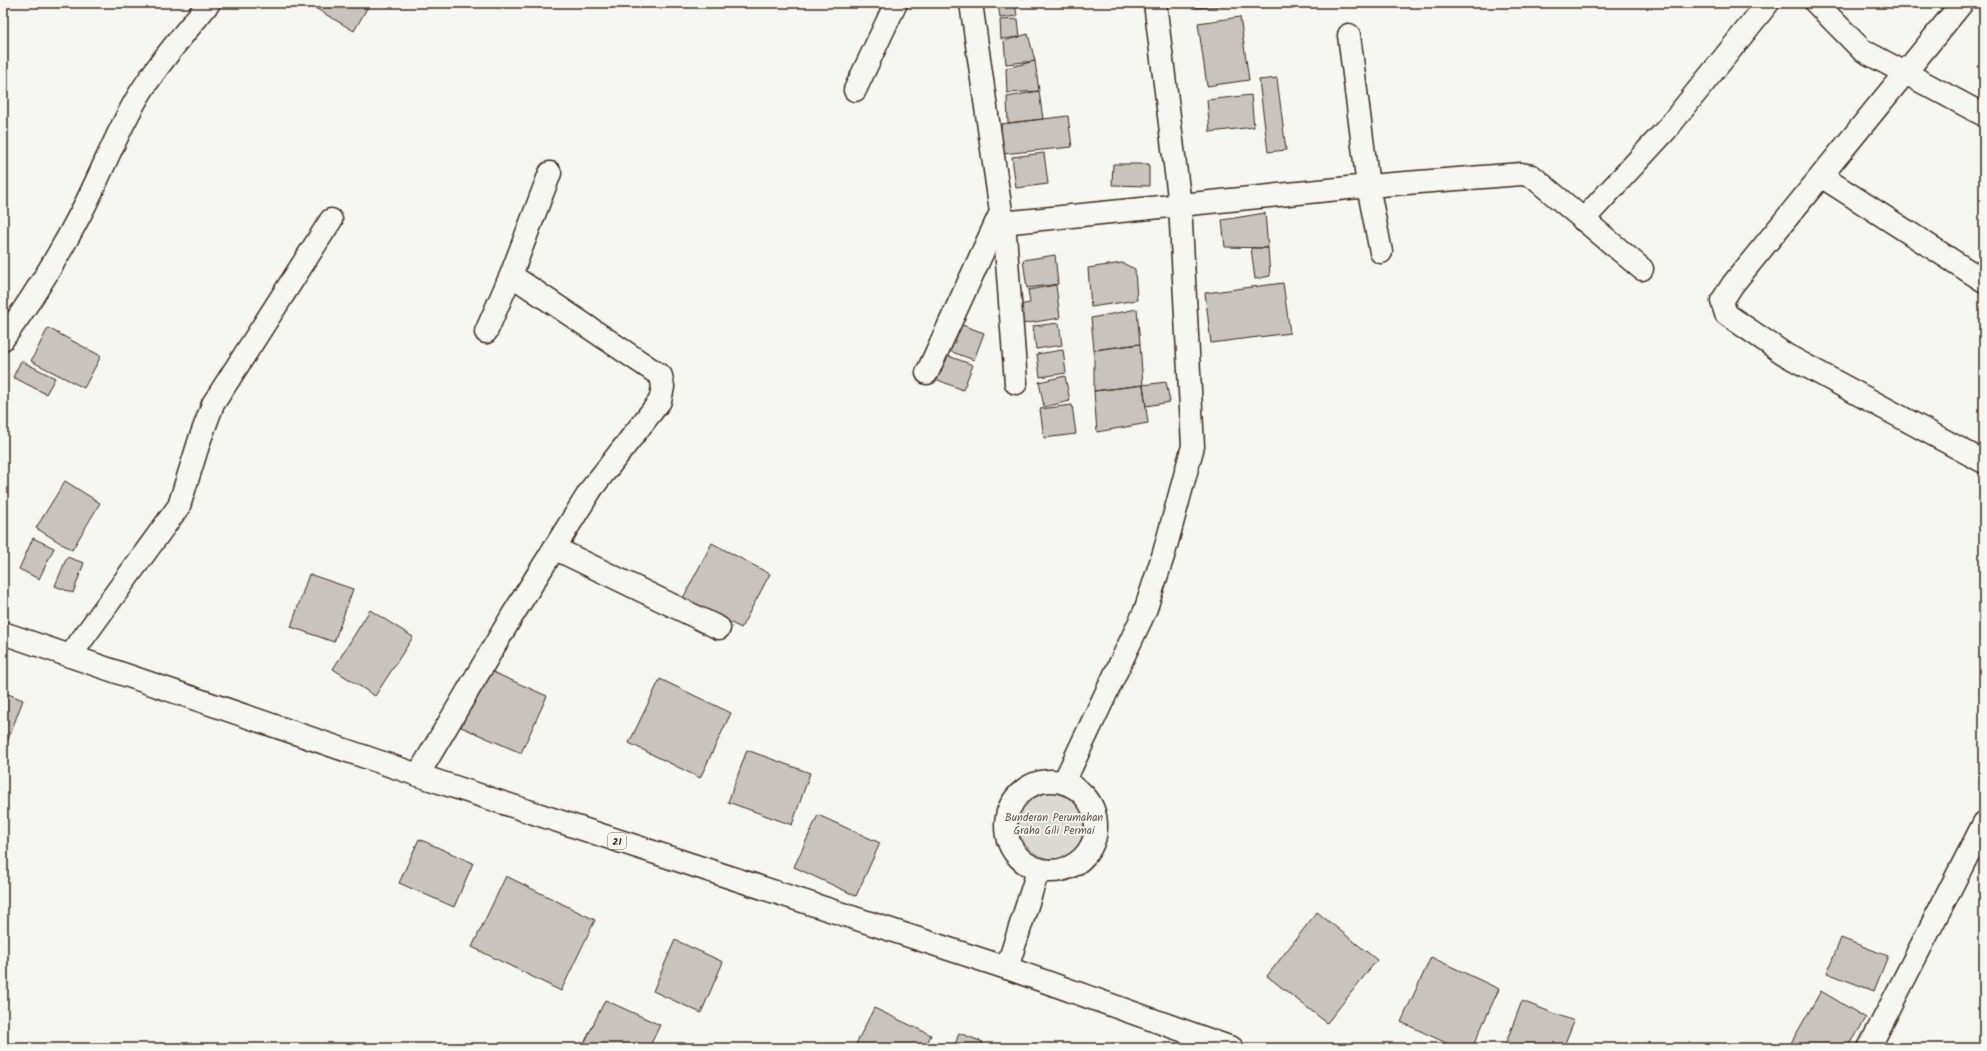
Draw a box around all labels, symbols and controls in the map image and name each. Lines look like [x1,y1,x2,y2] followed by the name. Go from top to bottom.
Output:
[1005,809,1103,840] park label: Bunderan Perumahan Graha Gili Permai
[608,833,626,849] road number: 21

